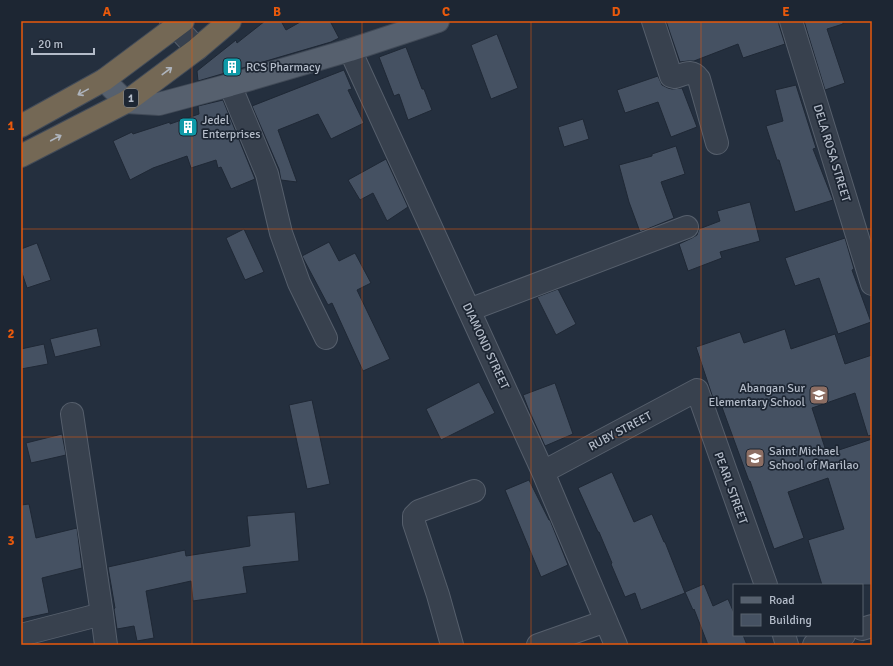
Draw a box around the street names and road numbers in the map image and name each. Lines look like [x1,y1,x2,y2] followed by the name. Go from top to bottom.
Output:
[124,89,138,107] road number: 1
[810,103,854,204] street label: DELA ROSA STREET
[459,301,512,392] street label: DIAMOND STREET
[586,408,655,454] street label: RUBY STREET
[711,450,751,526] street label: PEARL STREET

